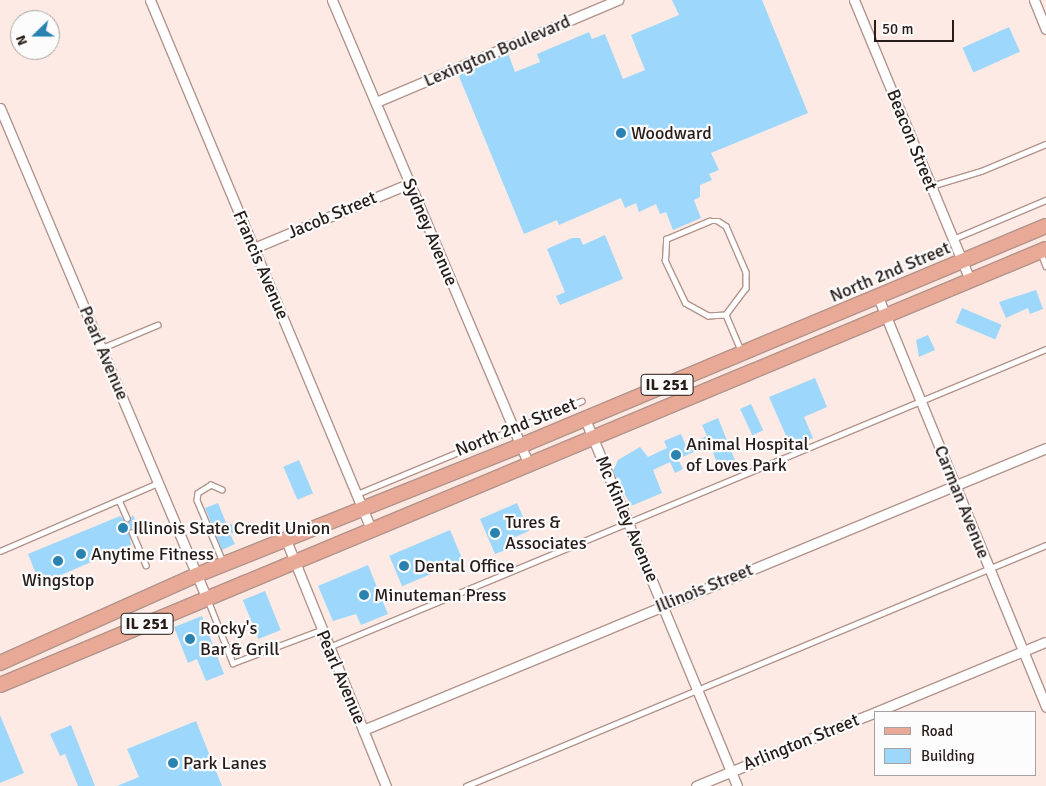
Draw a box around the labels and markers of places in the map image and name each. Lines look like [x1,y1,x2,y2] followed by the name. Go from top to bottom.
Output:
[631,122,712,144] place label: Woodward
[615,127,627,139] marker: Woodward
[686,434,809,476] place label: Animal Hospital of Loves Park
[670,449,682,461] marker: Animal Hospital of Loves Park
[505,512,587,554] place label: Tures & Associates
[133,517,330,539] place label: Illinois State Credit Union
[117,522,129,534] marker: Illinois State Credit Union
[489,527,501,539] marker: Tures & Associates
[91,543,214,565] place label: Anytime Fitness
[75,548,87,560] marker: Anytime Fitness
[52,555,64,567] marker: Wingstop
[414,555,514,577] place label: Dental Office
[398,560,410,572] marker: Dental Office
[22,569,94,591] place label: Wingstop
[374,584,506,606] place label: Minuteman Press
[358,589,370,601] marker: Minuteman Press
[200,618,280,660] place label: Rocky's Bar & Grill
[184,633,196,645] marker: Rocky's Bar & Grill
[183,752,267,774] place label: Park Lanes
[167,757,179,769] marker: Park Lanes

